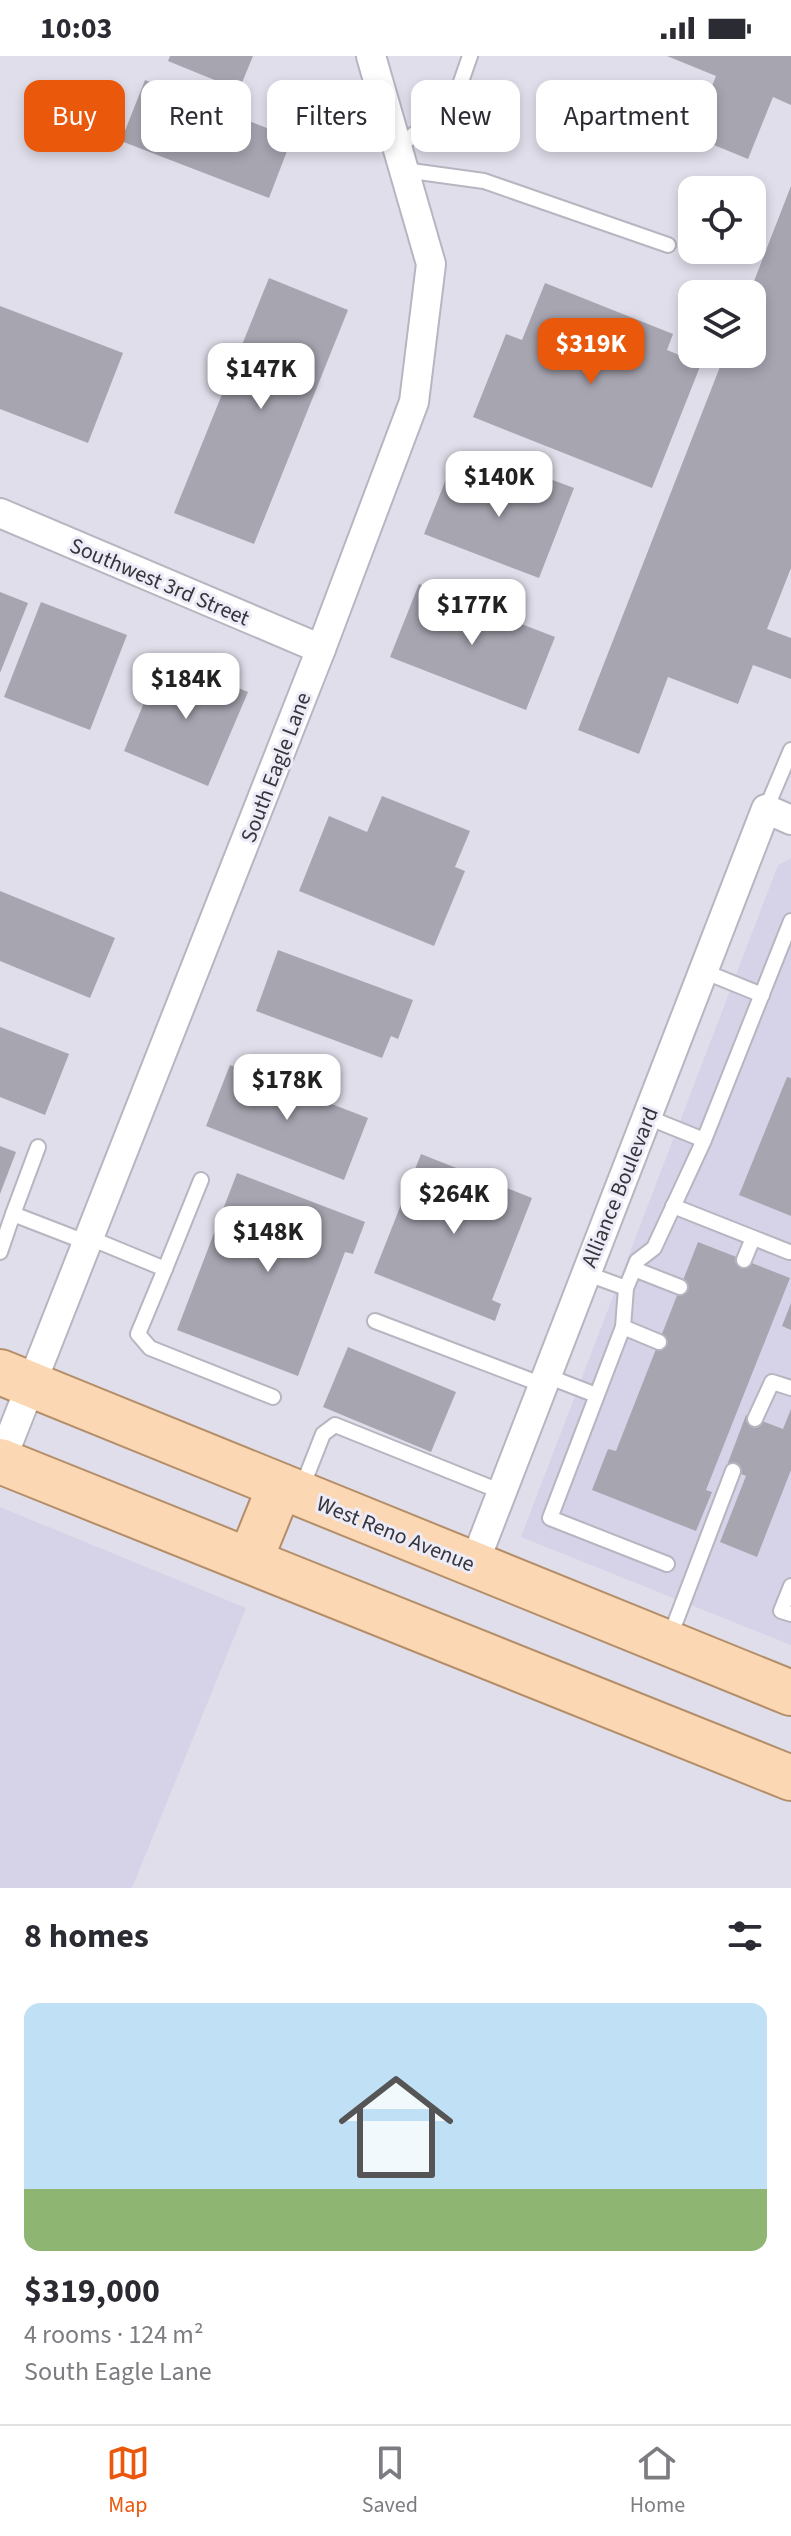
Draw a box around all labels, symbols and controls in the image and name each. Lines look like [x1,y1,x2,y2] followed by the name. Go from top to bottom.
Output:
[40,7,112,50] text: 10:03
[24,80,125,152] chip: Buy
[141,80,251,152] chip: Rent
[267,80,395,152] chip: Filters
[411,80,520,152] chip: New
[536,80,717,152] chip: Apartment
[678,176,766,368] map controls
[678,176,766,264] button: locate
[678,280,766,368] button: layers
[535,318,647,386] pin: $319K
[556,325,626,362] text: $319K
[205,343,317,411] pin: $147K
[226,350,296,387] text: $147K
[443,451,555,519] pin: $140K
[464,458,534,495] text: $140K
[65,530,255,634] street label: Southwest 3rd Street
[416,579,528,647] pin: $177K
[437,586,507,623] text: $177K
[130,653,242,721] pin: $184K
[151,660,221,697] text: $184K
[233,687,319,847] street label: South Eagle Lane
[231,1054,343,1122] pin: $178K
[252,1061,322,1098] text: $178K
[573,1102,667,1272] street label: Alliance Boulevard
[398,1168,510,1236] pin: $264K
[419,1175,489,1212] text: $264K
[212,1206,324,1274] pin: $148K
[233,1213,303,1250] text: $148K
[312,1488,480,1580] street label: West Reno Avenue
[24,1912,149,1961] text: 8 homes
[723,1914,767,1958] icon: filters
[324,2055,468,2199] icon: home
[24,2267,160,2316] text: $319,000
[24,2316,203,2353] text: 4 rooms · 124 m²
[24,2353,212,2390] text: South Eagle Lane
[106,2441,150,2521] tab: Map
[362,2441,418,2521] tab: Saved
[630,2441,685,2521] tab: Home

